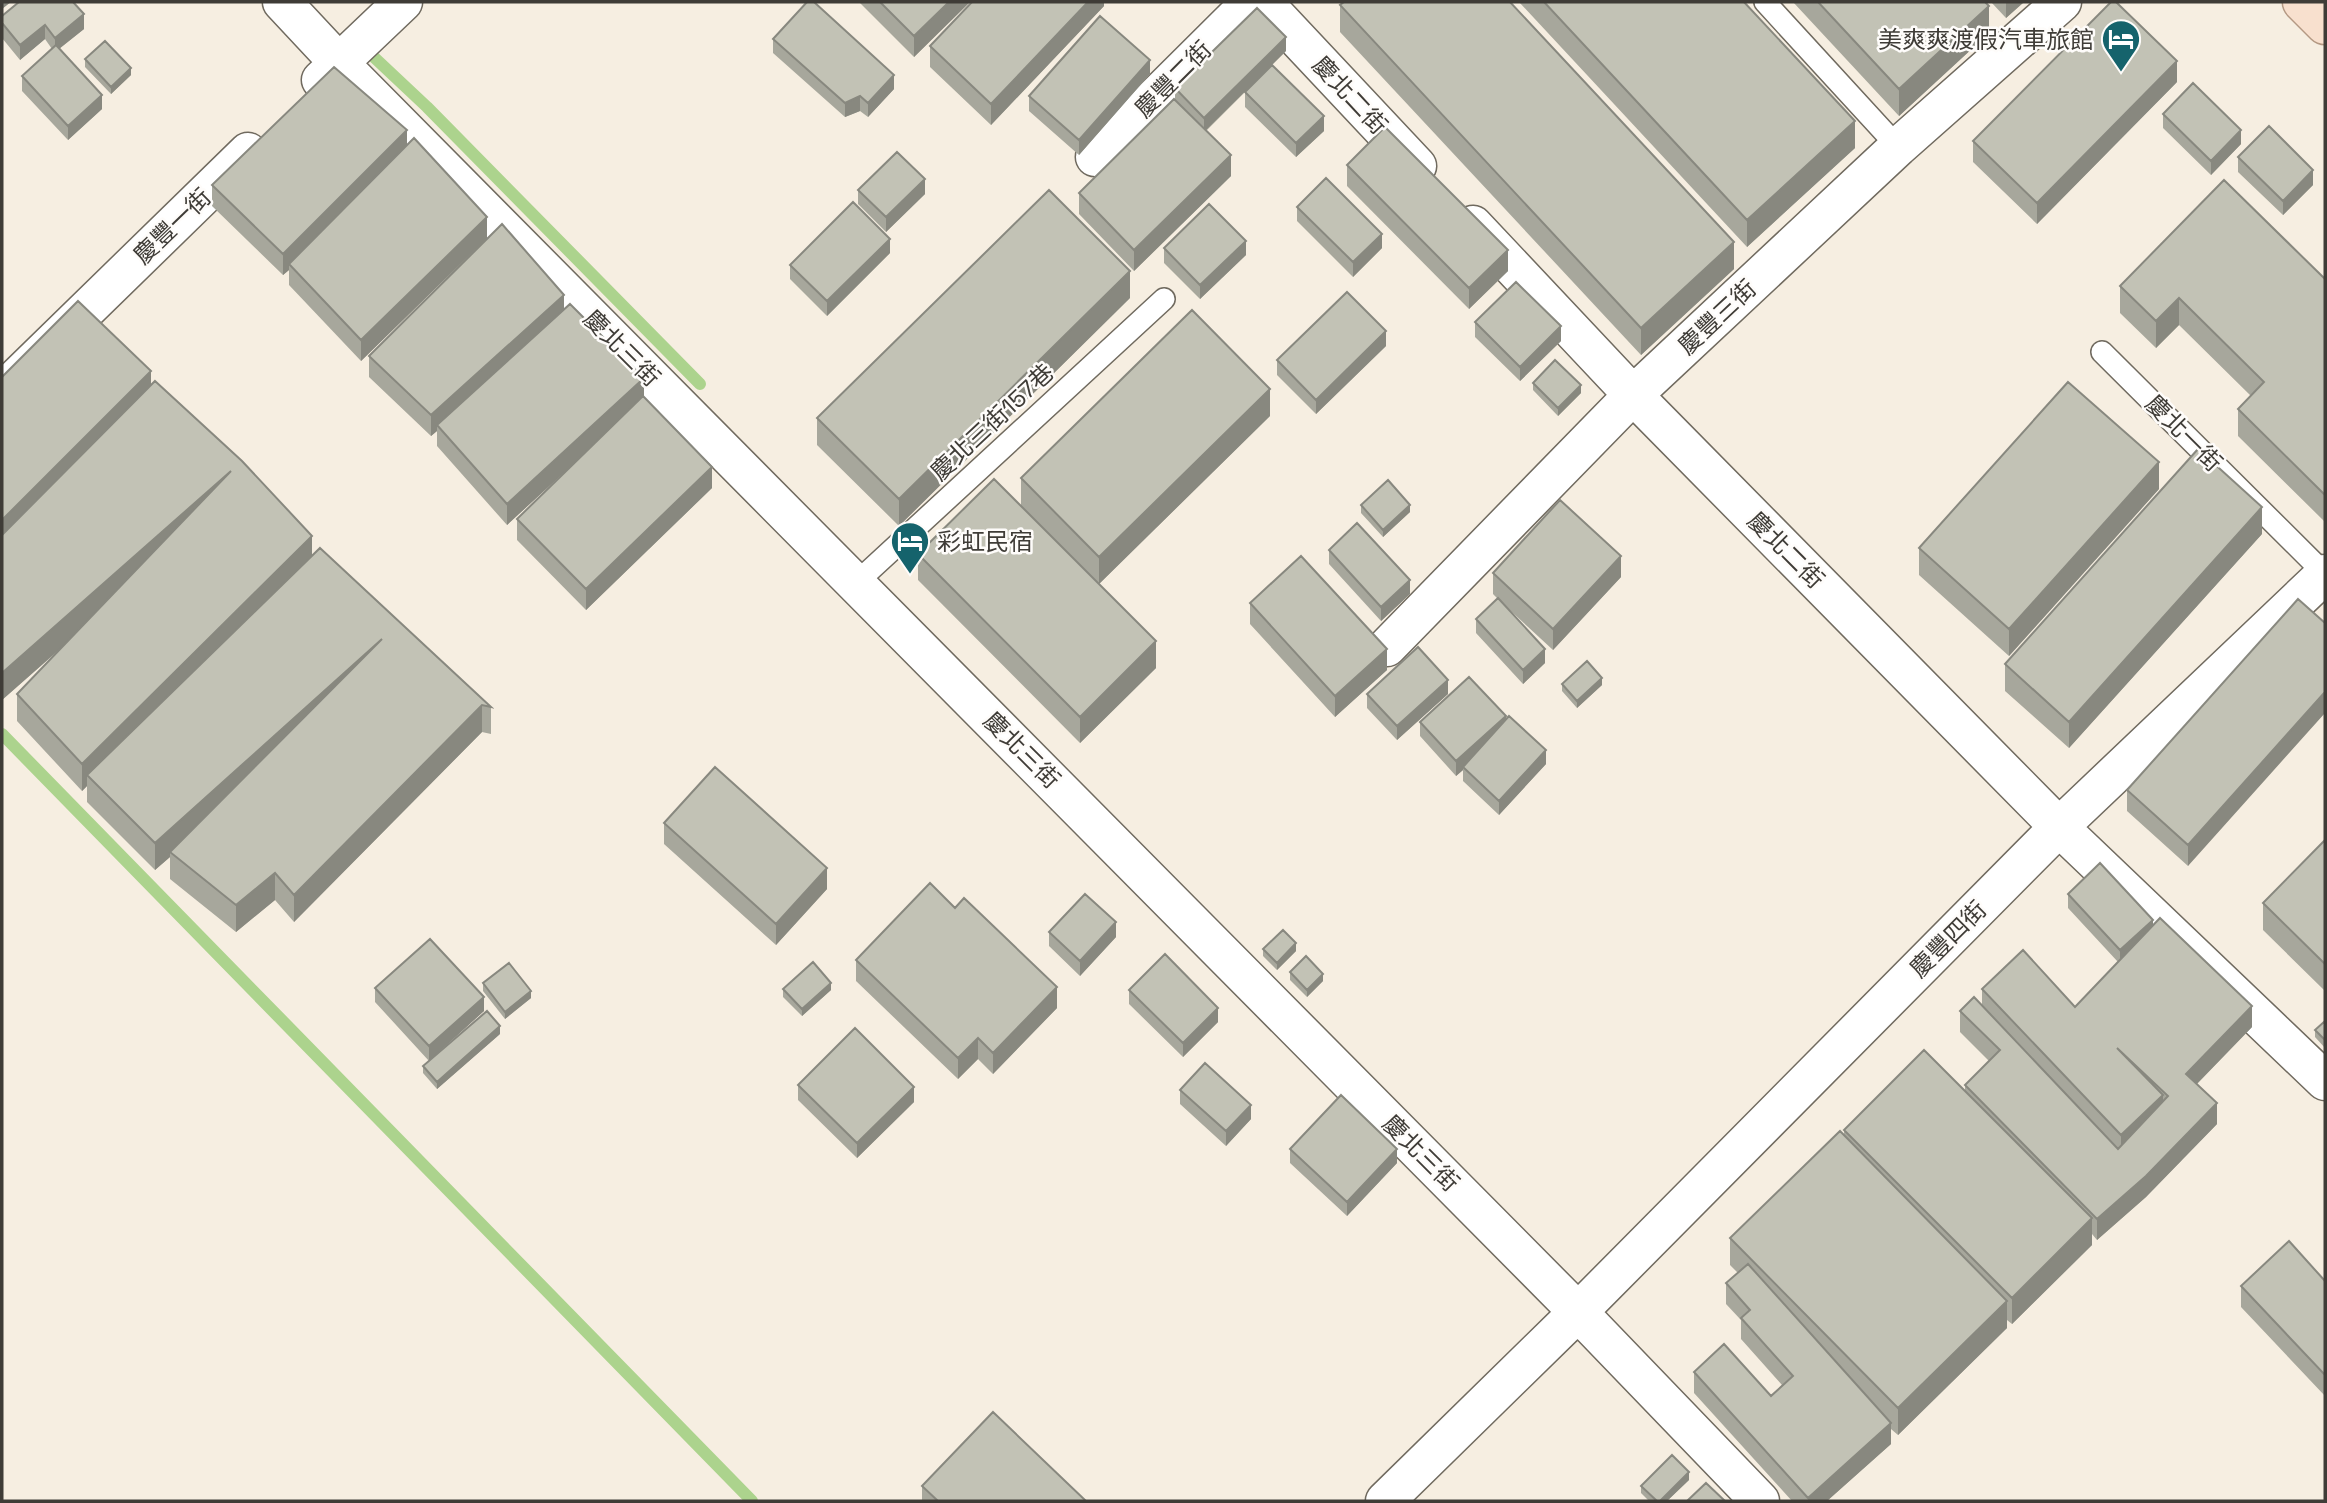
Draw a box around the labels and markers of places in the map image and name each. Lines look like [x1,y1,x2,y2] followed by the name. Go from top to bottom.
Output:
[2100,18,2142,73] hotel icon: 美爽爽渡假汽車旅館
[1878,24,2094,55] place label: 美爽爽渡假汽車旅館
[889,520,931,575] hotel icon: 彩虹民宿
[937,526,1033,557] place label: 彩虹民宿

